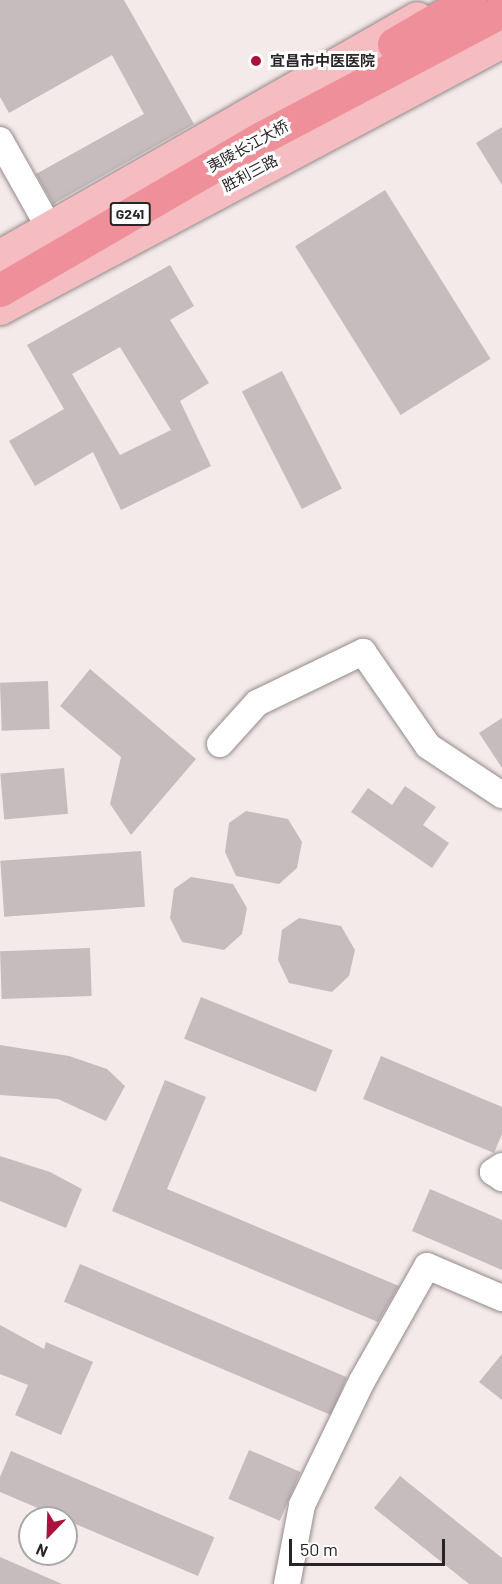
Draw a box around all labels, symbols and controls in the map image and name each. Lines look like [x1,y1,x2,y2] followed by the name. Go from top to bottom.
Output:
[247,52,265,70] marker: 宜昌市中医医院
[270,52,375,70] place label: 宜昌市中医医院
[204,116,292,176] street label: 夷陵长江大桥
[219,151,281,195] street label: 胜利三路
[109,203,151,225] road number: G241
[18,1506,78,1566] north arrow
[292,1527,448,1565] scale bar
[300,1538,338,1560] text: 50 m
[33,1540,50,1562] text: N

